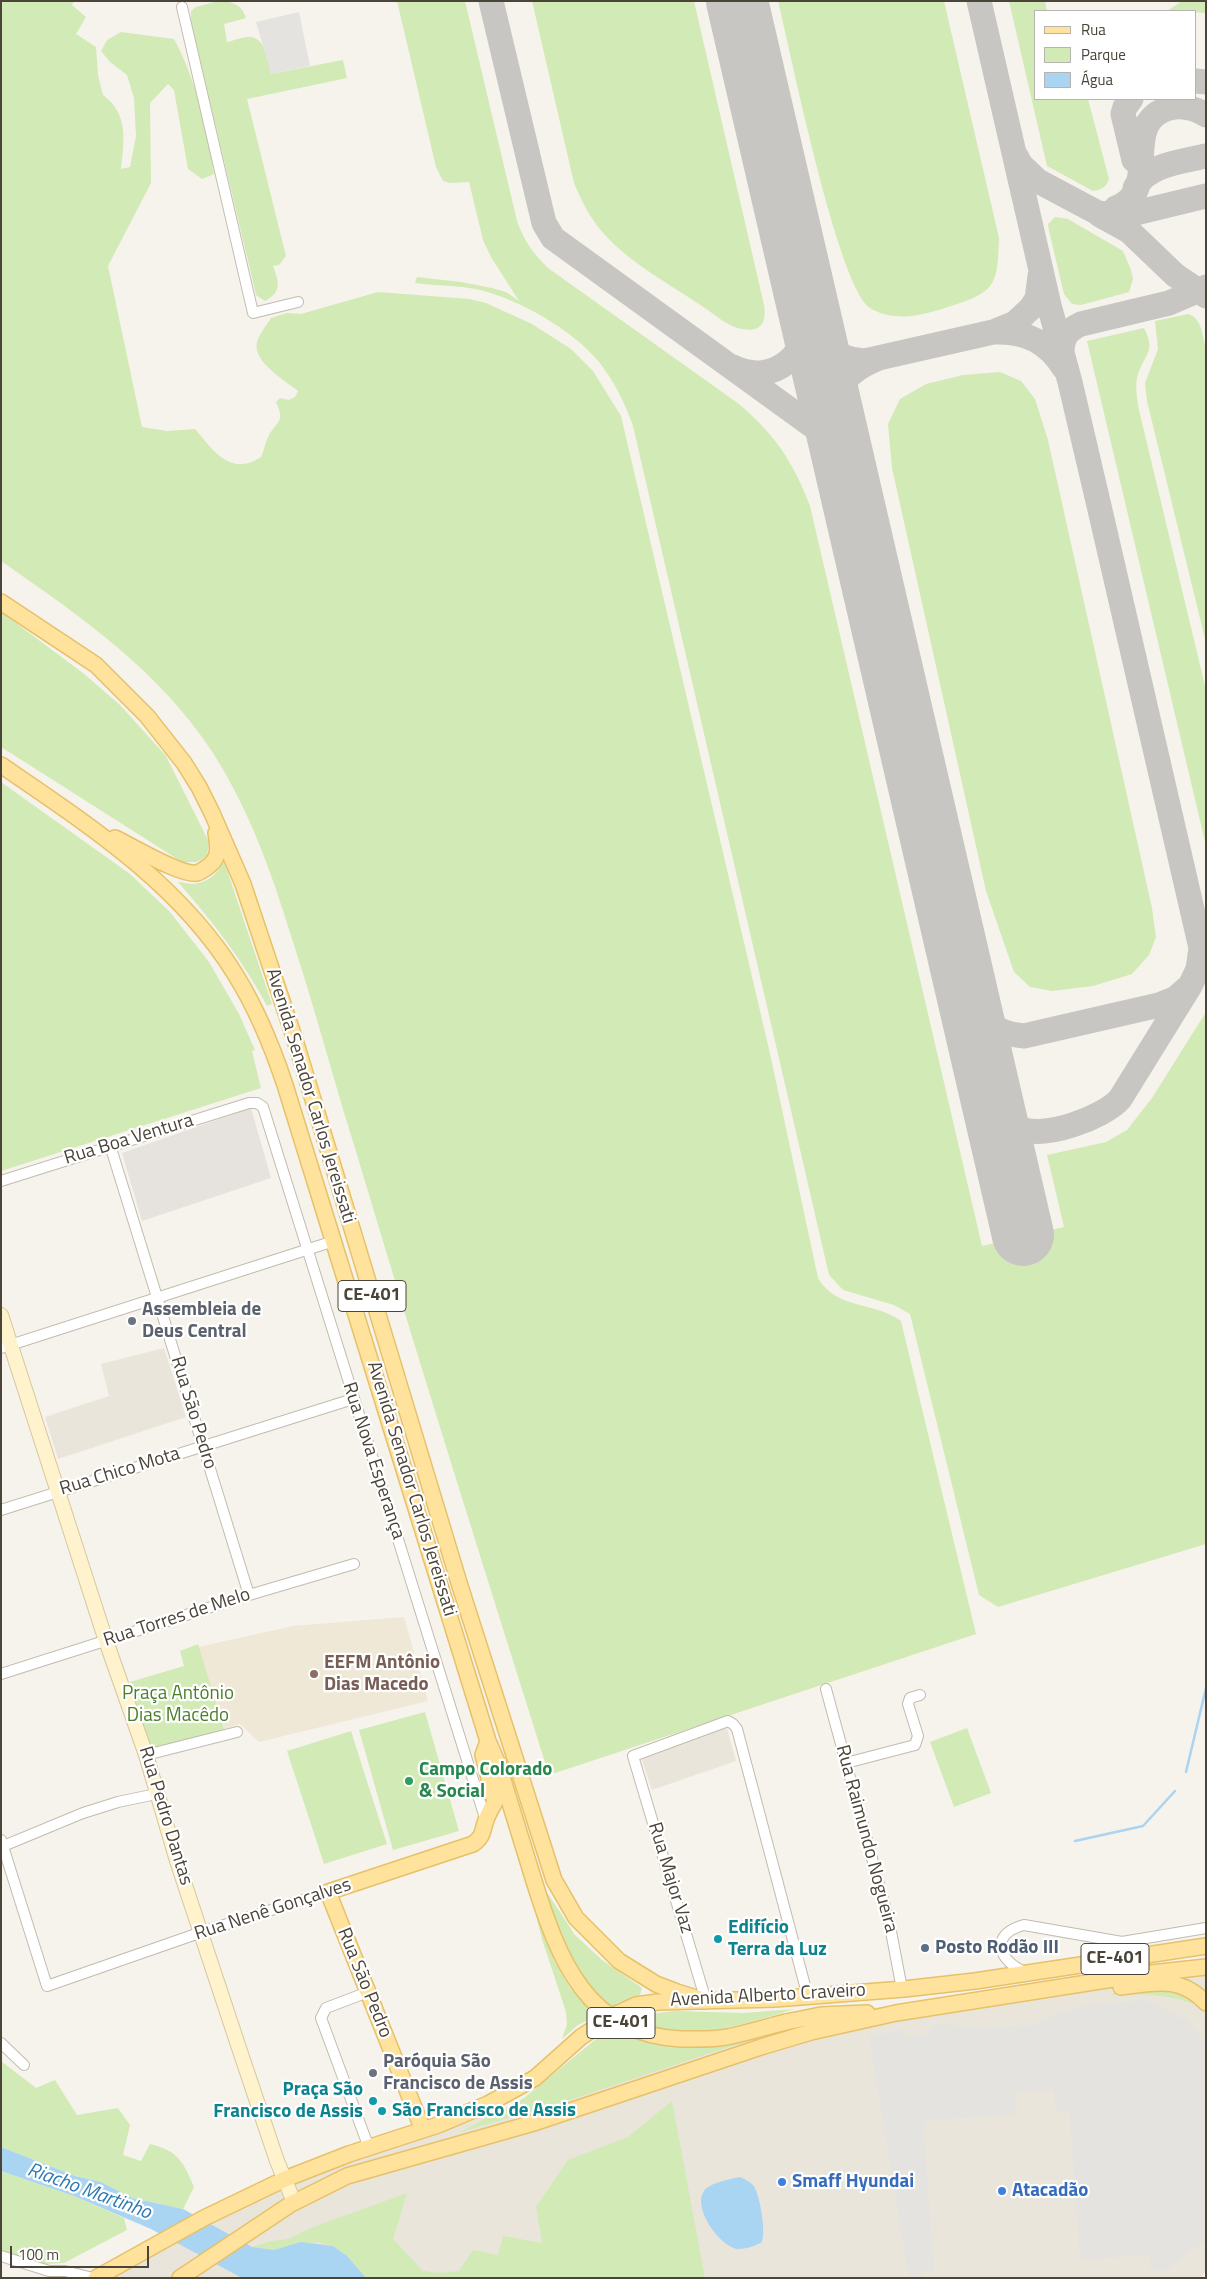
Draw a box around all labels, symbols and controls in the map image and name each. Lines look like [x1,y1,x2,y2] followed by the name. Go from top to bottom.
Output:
[1034,10,1197,100] legend
[1081,18,1106,41] text: Rua
[1081,43,1126,66] text: Parque
[1081,68,1113,91] text: Água
[260,966,360,1226] street label: Avenida Senador Carlos Jereissati
[62,1110,196,1170] street label: Rua Boa Ventura
[338,1280,406,1312] road number: CE-401
[142,1299,261,1343] place label: Assembleia de Deus Central
[126,1315,138,1327] marker: Assembleia de Deus Central
[165,1354,221,1472] street label: Rua São Pedro
[361,1359,461,1619] street label: Avenida Senador Carlos Jereissati
[337,1380,409,1542] street label: Rua Nova Esperança
[57,1443,183,1501] street label: Rua Chico Mota
[101,1584,253,1652] street label: Rua Torres de Melo
[324,1652,440,1696] place label: EEFM Antônio Dias Macedo
[308,1668,320,1680] marker: EEFM Antônio Dias Macedo
[122,1683,234,1727] park label: Praça Antônio Dias Macêdo
[830,1742,902,1936] street label: Rua Raimundo Nogueira
[133,1744,197,1888] street label: Rua Pedro Dantas
[419,1759,552,1803] place label: Campo Colorado & Social
[403,1775,415,1787] marker: Campo Colorado & Social
[642,1820,698,1936] street label: Rua Major Vaz
[192,1874,354,1946] street label: Rua Nenê Gonçalves
[728,1917,827,1961] place label: Edifício Terra da Luz
[332,1925,396,2041] street label: Rua São Pedro
[712,1933,724,1945] marker: Edifício Terra da Luz
[935,1937,1059,1959] place label: Posto Rodão III
[919,1942,931,1954] marker: Posto Rodão III
[1081,1944,1149,1975] road number: CE-401
[670,1979,866,2013] street label: Avenida Alberto Craveiro
[587,2008,655,2039] road number: CE-401
[383,2051,533,2095] place label: Paróquia São Francisco de Assis
[367,2067,379,2079] marker: Paróquia São Francisco de Assis
[213,2079,363,2123] place label: Praça São Francisco de Assis
[367,2095,379,2107] marker: Praça São Francisco de Assis
[392,2100,576,2122] place label: São Francisco de Assis
[376,2105,388,2117] marker: São Francisco de Assis
[24,2159,154,2225] water label: Riacho Martinho
[792,2171,914,2193] place label: Smaff Hyundai
[776,2176,788,2188] marker: Smaff Hyundai
[1012,2180,1088,2202] place label: Atacadão
[996,2185,1008,2197] marker: Atacadão
[12,2236,151,2268] scale bar
[18,2243,59,2266] text: 100 m

